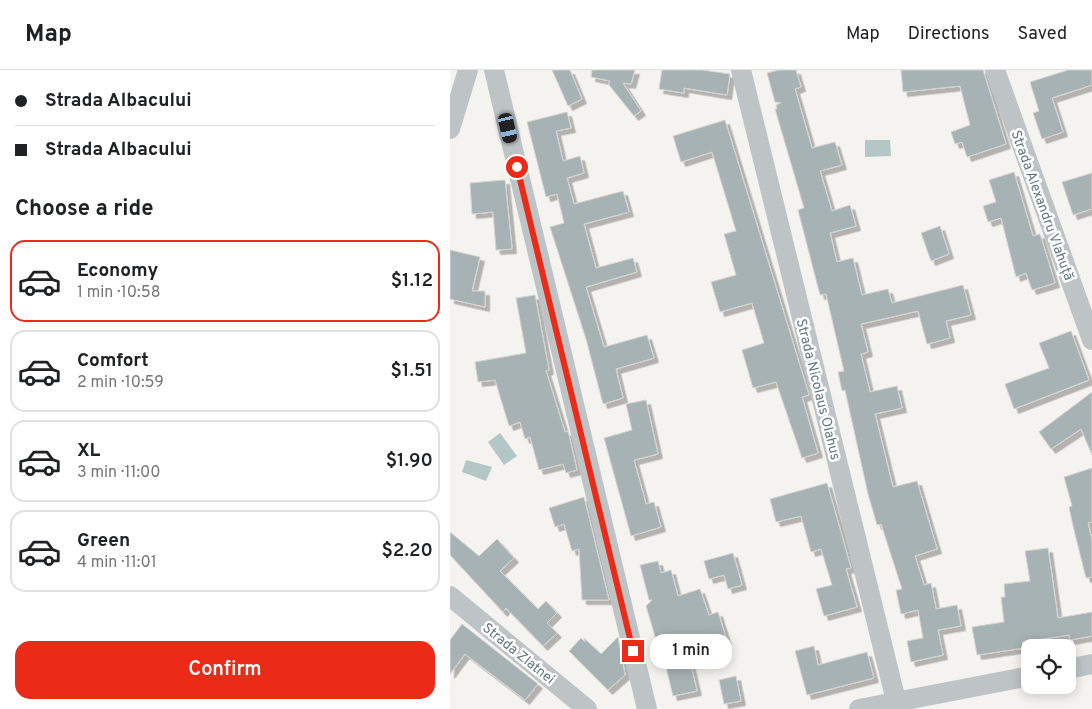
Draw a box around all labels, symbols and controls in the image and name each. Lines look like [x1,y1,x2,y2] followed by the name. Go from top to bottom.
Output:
[25,20,72,50] text: Map
[846,23,880,46] text: Map
[908,23,990,46] text: Directions
[1018,23,1067,46] text: Saved
[45,89,192,113] text: Strada Albacului
[497,112,518,144] car
[1006,128,1077,283] street label: Strada Alexandru Vlahuță
[45,138,192,162] text: Strada Albacului
[506,156,528,178] route start
[15,196,153,223] text: Choose a ride
[17,259,62,304] icon: car
[77,259,158,283] text: Economy
[391,269,433,293] text: $1.12
[77,283,160,303] text: 1 min · 10:58
[792,317,843,462] street label: Strada Nicolaus Olahus
[17,349,62,394] icon: car
[77,349,149,373] text: Comfort
[391,359,433,383] text: $1.51
[77,373,164,393] text: 2 min · 10:59
[17,439,62,484] icon: car
[77,439,100,463] text: XL
[386,449,433,473] text: $1.90
[77,463,161,483] text: 3 min · 11:00
[17,529,62,574] icon: car
[77,529,130,553] text: Green
[381,539,433,563] text: $2.20
[77,553,157,573] text: 4 min · 11:01
[478,620,558,688] street label: Strada Zlatnei
[650,634,733,668] callout: 1 min
[1021,639,1076,694] map controls
[1021,639,1076,694] button: locate
[622,640,644,662] route end
[15,641,435,699] button: Confirm
[672,641,710,661] text: 1 min

